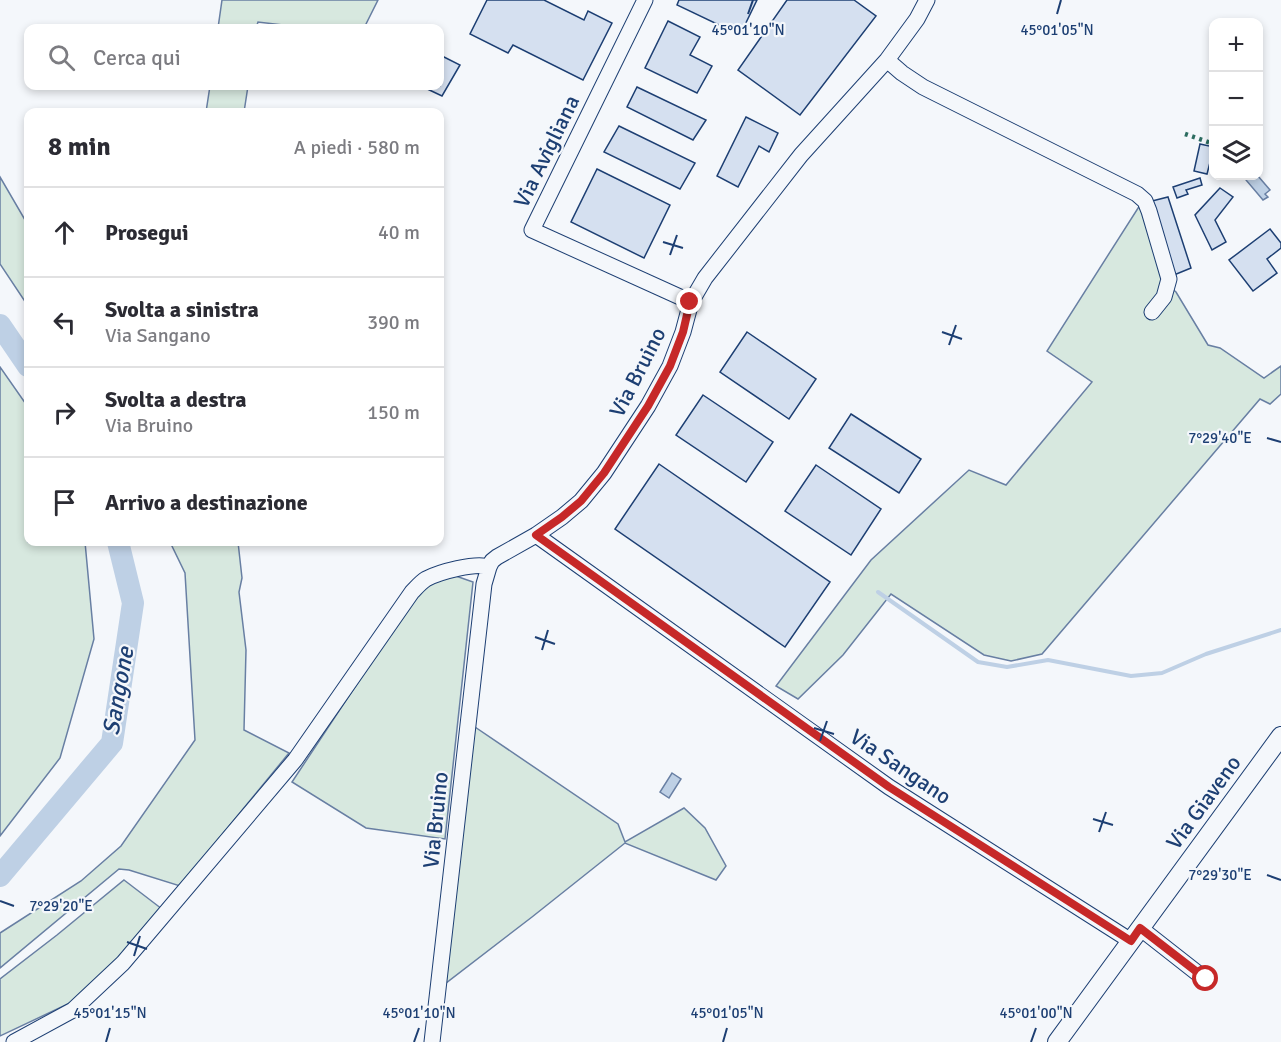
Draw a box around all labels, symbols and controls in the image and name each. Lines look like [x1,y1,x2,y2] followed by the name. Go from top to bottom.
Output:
[1209,18,1263,180] map controls
[1209,18,1263,72] button: +
[711,21,785,39] text: 45°01'10"N
[1020,21,1094,39] text: 45°01'05"N
[24,24,444,90] search box
[45,41,78,74] icon: search
[93,44,181,71] text: Cerca qui
[1209,72,1263,126] button: −
[508,91,585,212] street label: Via Avigliana
[1209,126,1263,180] button: layers
[48,131,111,163] text: 8 min
[294,135,420,160] text: A piedi · 580 m
[48,216,81,249] icon: ahead
[105,219,189,246] text: Prosegui
[378,220,420,245] text: 40 m
[676,288,702,314] route end
[105,296,259,323] text: Svolta a sinistra
[48,306,81,339] icon: left
[367,310,420,335] text: 390 m
[105,323,211,348] text: Via Sangano
[603,323,671,422] street label: Via Bruino
[105,386,246,413] text: Svolta a destra
[48,396,81,429] icon: right
[367,400,420,425] text: 150 m
[105,413,193,438] text: Via Bruino
[1188,429,1252,447] text: 7°29'40"E
[48,486,81,519] icon: arrive
[105,489,308,516] text: Arrivo a destinazione
[96,644,141,737] water label: Sangone
[845,723,956,810] street label: Via Sangano
[1160,750,1247,855] street label: Via Giaveno
[417,770,454,870] street label: Via Bruino
[1188,866,1252,884] text: 7°29'30"E
[29,897,93,915] text: 7°29'20"E
[1192,965,1218,991] route start
[73,1004,147,1022] text: 45°01'15"N
[382,1004,456,1022] text: 45°01'10"N
[690,1004,764,1022] text: 45°01'05"N
[999,1004,1073,1022] text: 45°01'00"N

